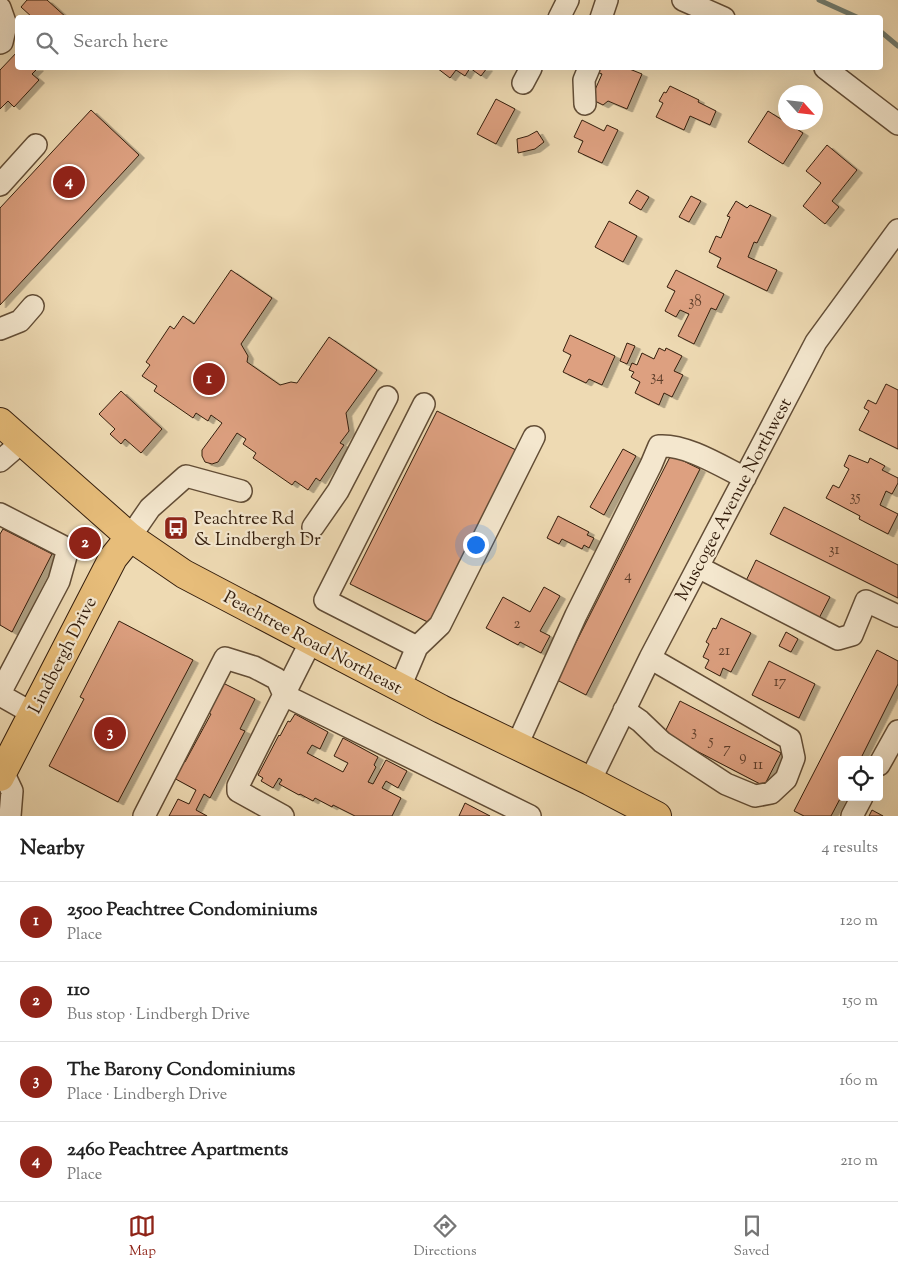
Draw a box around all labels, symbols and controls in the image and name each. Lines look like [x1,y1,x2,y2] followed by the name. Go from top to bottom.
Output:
[15,15,883,70] search box
[33,29,61,57] icon: search
[73,29,168,56] text: Search here
[778,85,823,130] north arrow
[53,163,85,201] pin: 4
[688,292,702,313] house number: 38
[193,360,225,398] pin: 1
[650,367,664,388] house number: 34
[670,394,799,606] street label: Muscogee Avenue Northwest
[849,487,861,508] house number: 35
[194,507,321,554] place label: Peachtree Rd & Lindbergh Dr
[163,515,189,541] bus stop icon: Peachtree Rd & Lindbergh Dr
[69,524,101,562] pin: 2
[463,532,489,558] your location
[828,540,840,561] house number: 31
[624,566,632,587] house number: 4
[218,586,406,702] street label: Peachtree Road Northeast
[23,593,104,719] street label: Lindbergh Drive
[513,614,521,635] house number: 2
[718,641,730,662] house number: 21
[774,672,787,693] house number: 17
[94,714,126,752] pin: 3
[691,722,697,743] house number: 3
[707,731,714,752] house number: 5
[723,739,731,760] house number: 7
[739,747,747,768] house number: 9
[753,755,763,776] house number: 11
[838,756,883,801] map controls
[838,756,883,801] button: locate
[20,834,85,864] text: Nearby
[822,837,878,860] text: 4 results
[67,897,318,924] text: 2500 Peachtree Condominiums
[33,910,39,933] text: 1
[840,910,878,933] text: 120 m
[67,924,102,947] text: Place
[67,977,90,1004] text: 110
[32,990,40,1013] text: 2
[842,990,878,1013] text: 150 m
[67,1004,250,1027] text: Bus stop · Lindbergh Drive
[67,1057,295,1084] text: The Barony Condominiums
[33,1070,39,1093] text: 3
[840,1070,878,1093] text: 160 m
[67,1084,227,1107] text: Place · Lindbergh Drive
[67,1137,288,1164] text: 2460 Peachtree Apartments
[32,1150,40,1173] text: 4
[840,1150,878,1173] text: 210 m
[67,1164,102,1187] text: Place
[128,1212,156,1262] tab: Map
[413,1212,477,1262] tab: Directions
[734,1212,769,1262] tab: Saved

